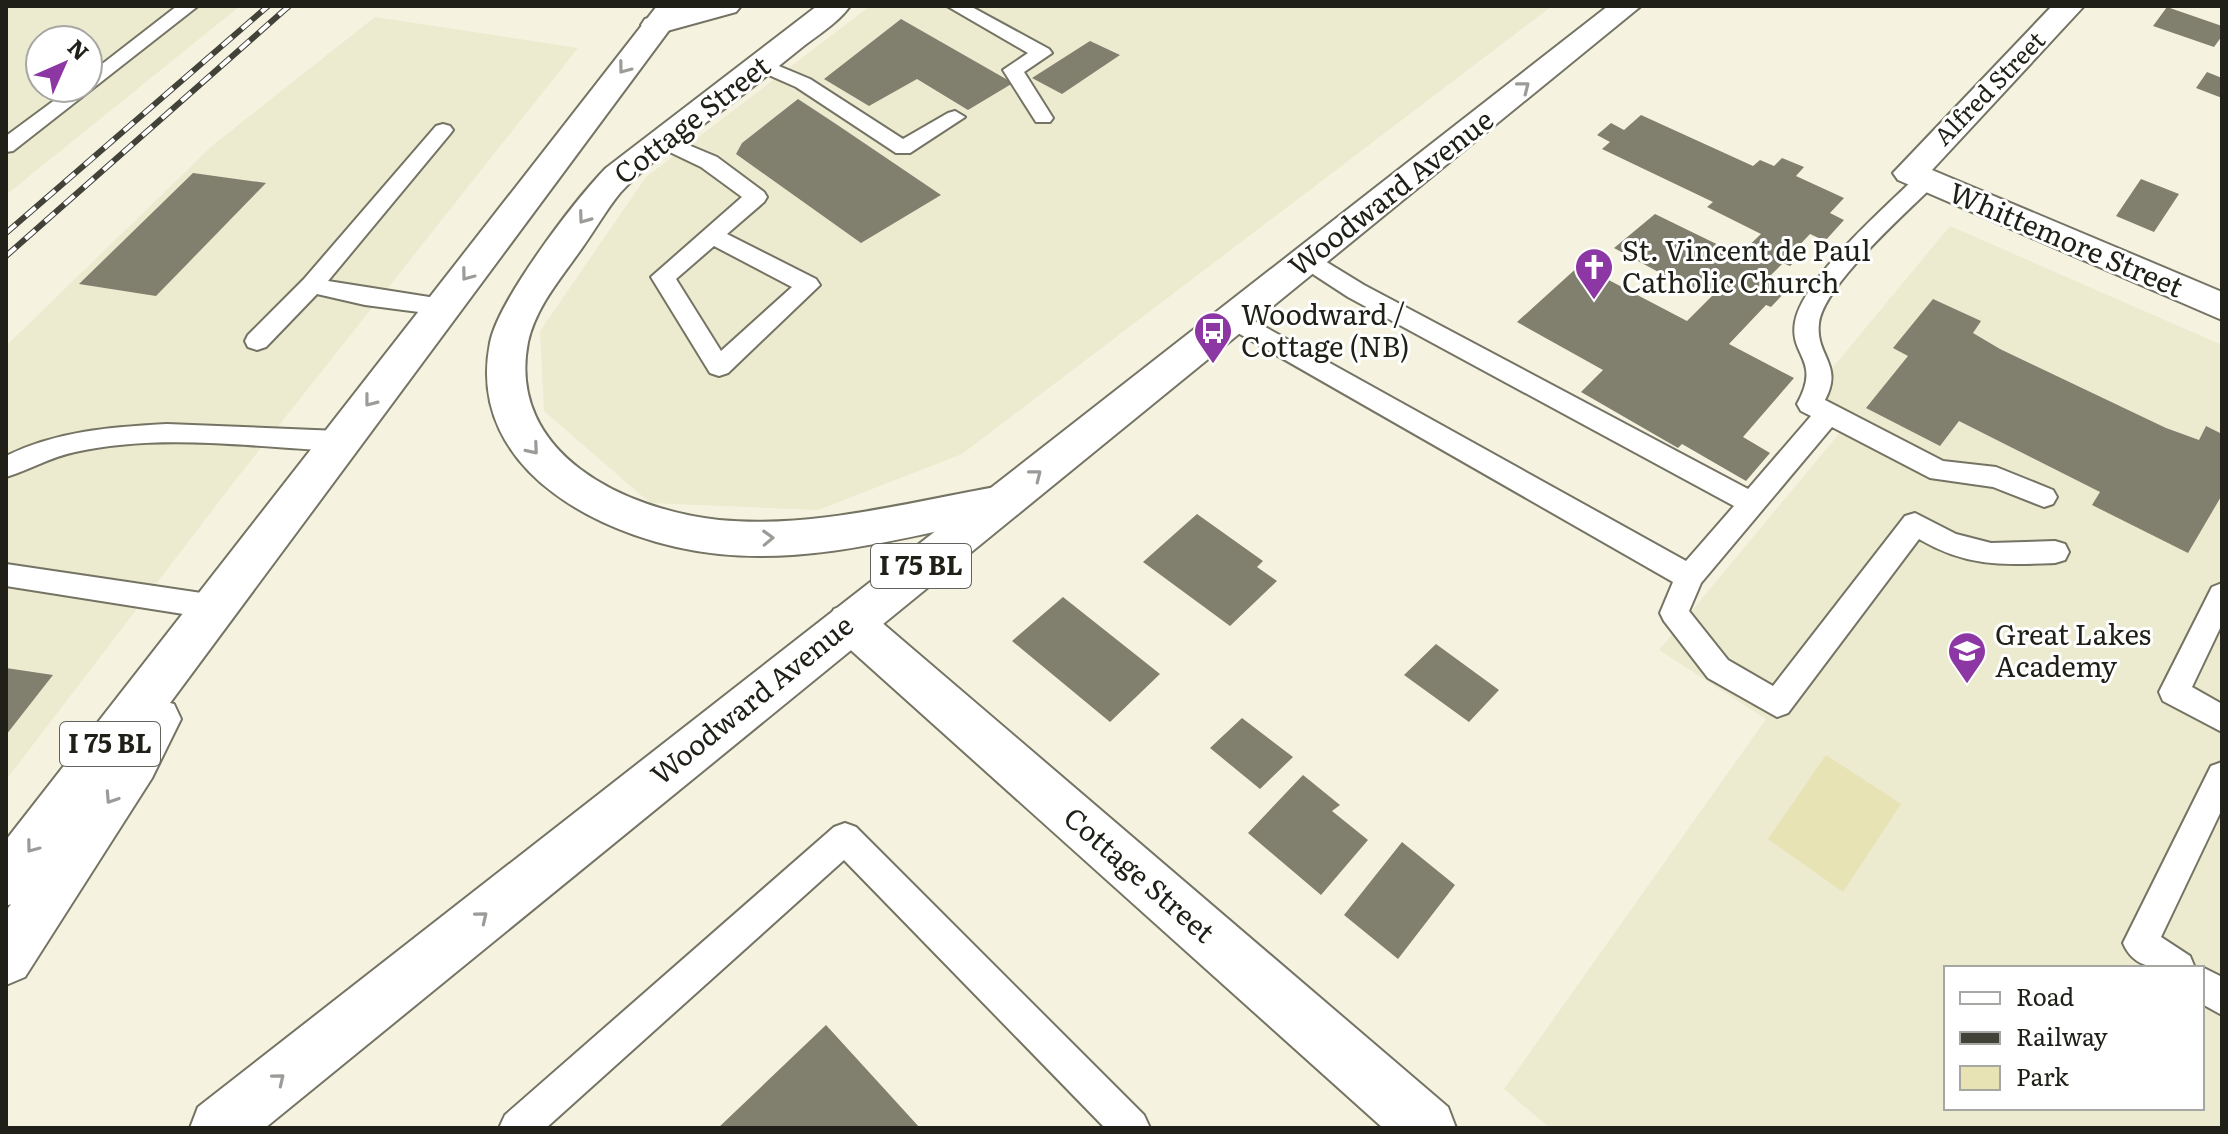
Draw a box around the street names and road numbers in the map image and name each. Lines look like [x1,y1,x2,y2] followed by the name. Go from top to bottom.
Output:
[1925,22,2052,152] street label: Alfred Street
[604,43,778,193] street label: Cottage Street
[1278,98,1501,285] street label: Woodward Avenue
[1943,170,2191,307] street label: Whittemore Street
[871,544,971,588] road number: I 75 BL
[640,603,861,793] street label: Woodward Avenue
[60,722,160,766] road number: I 75 BL
[1055,796,1226,952] street label: Cottage Street

